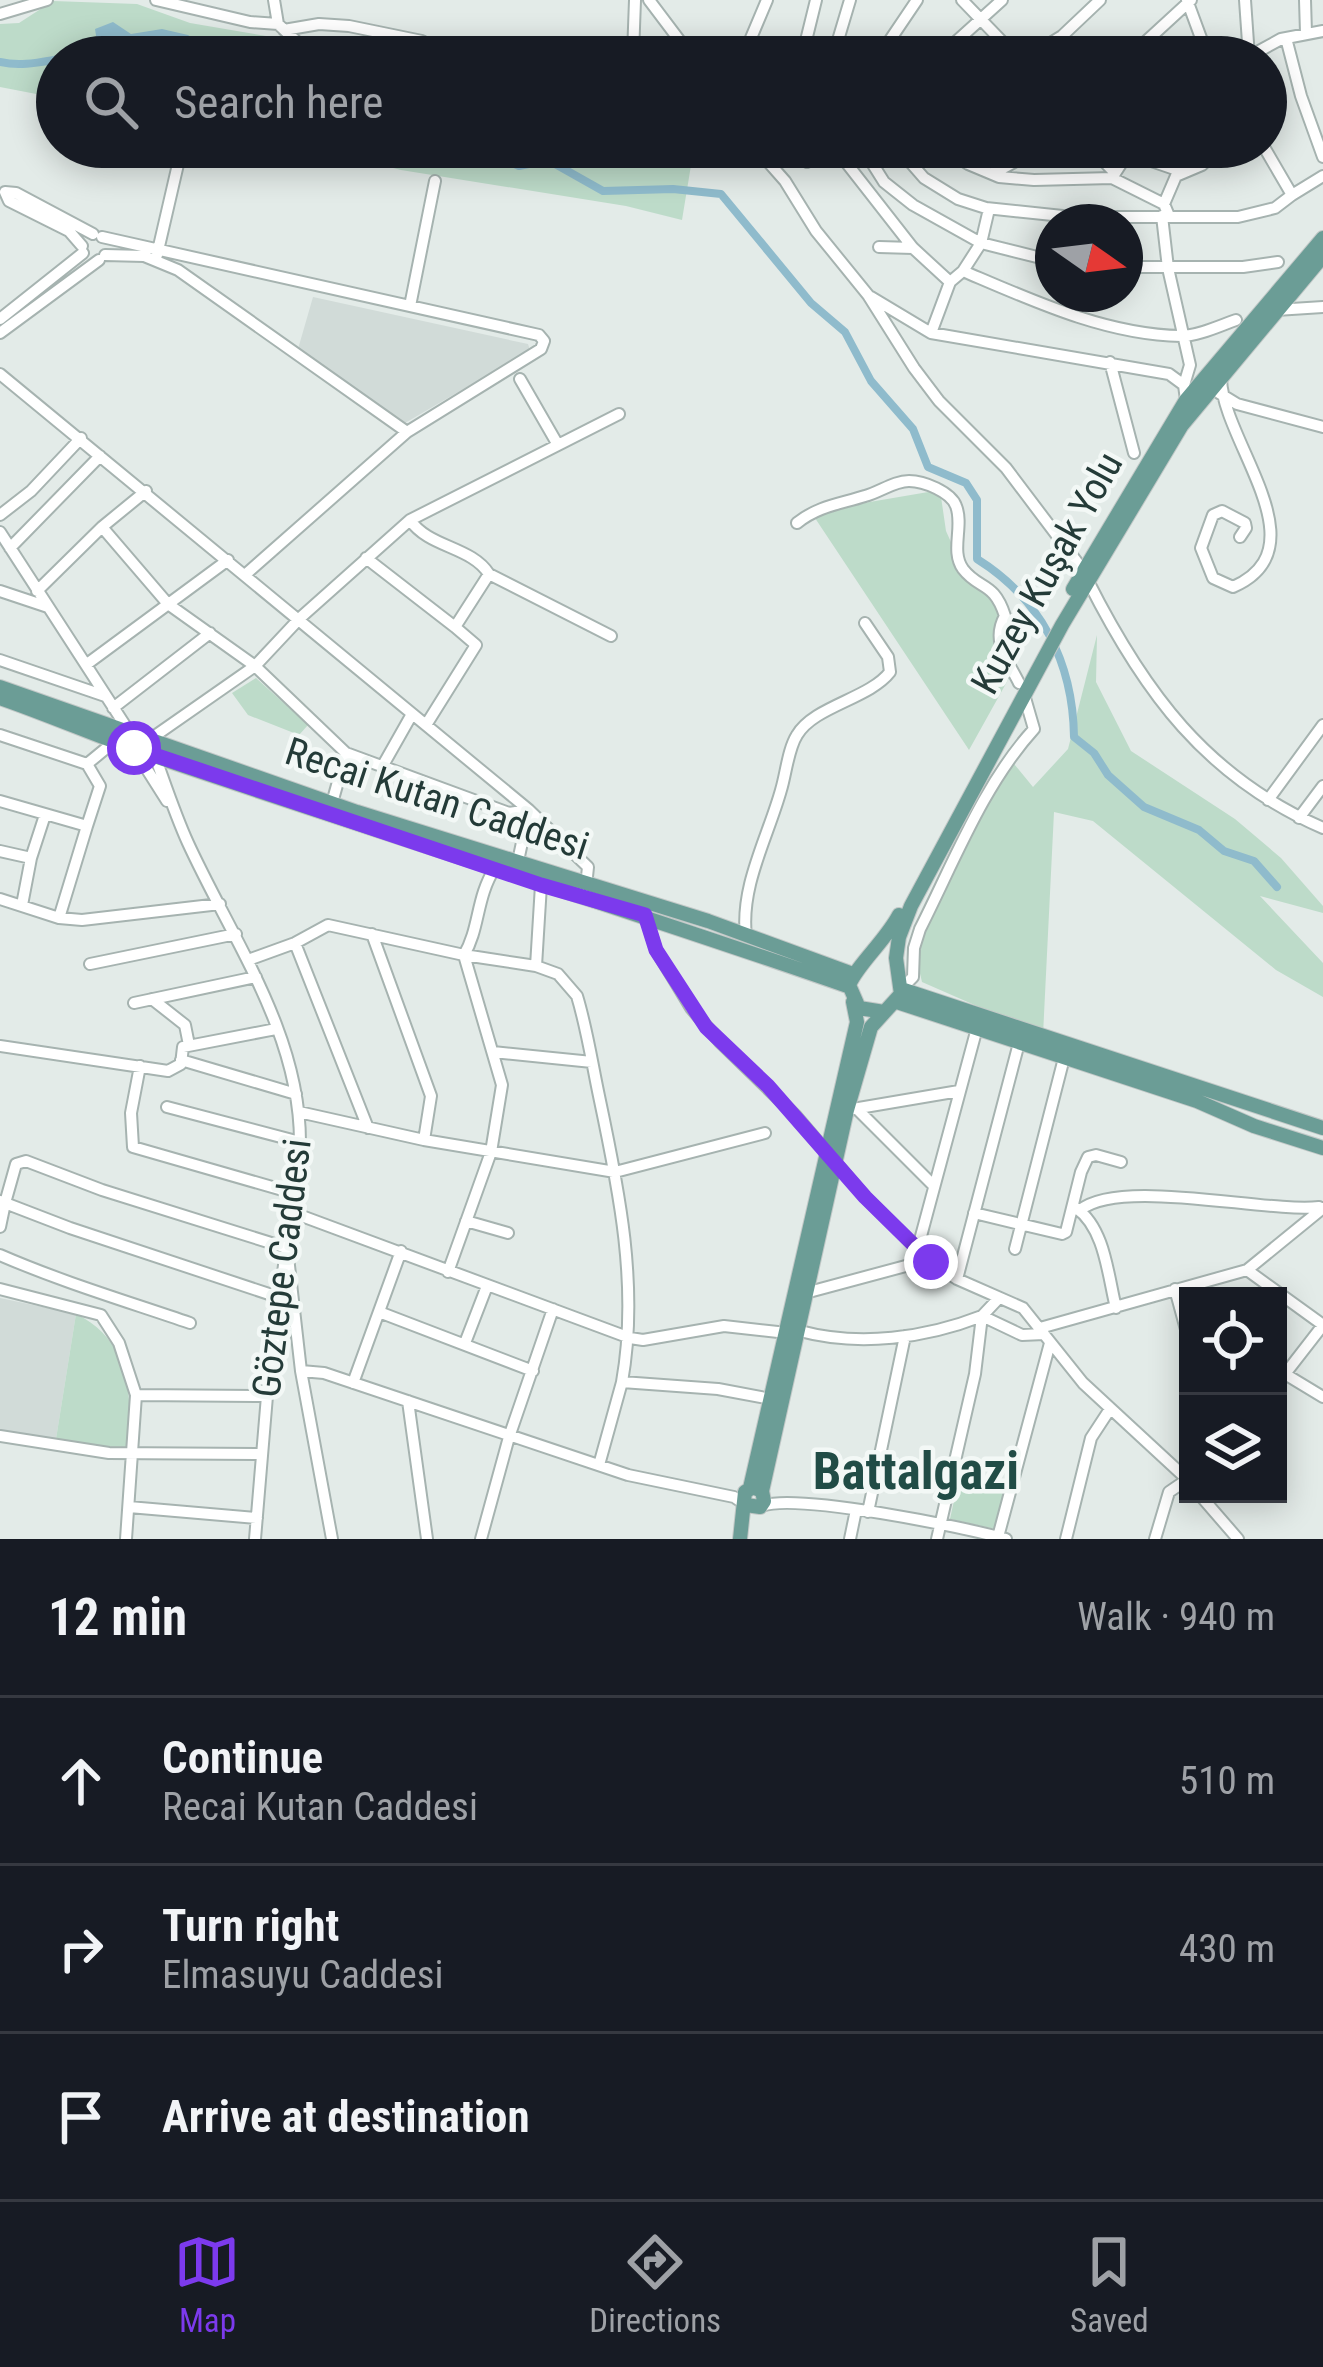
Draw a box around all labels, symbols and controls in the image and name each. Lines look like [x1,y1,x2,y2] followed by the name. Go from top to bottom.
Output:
[36,36,1287,168] search box
[78,69,144,135] icon: search
[174,76,383,129] text: Search here
[1035,204,1143,312] north arrow
[962,444,1132,702] street label: Kuzey Kuşak Yolu
[107,721,161,775] route start
[280,728,594,870] street label: Recai Kutan Caddesi
[243,1136,321,1400] street label: Göztepe Caddesi
[904,1235,958,1289] route end
[1179,1287,1287,1503] map controls
[1179,1287,1287,1395] button: locate
[1179,1395,1287,1503] button: layers
[813,1442,1019,1501] district label: Battalgazi
[48,1588,187,1647] text: 12 min
[1077,1594,1275,1640] text: Walk · 940 m
[162,1731,323,1784] text: Continue
[48,1748,114,1814] icon: ahead
[1179,1758,1275,1804] text: 510 m
[162,1784,478,1830] text: Recai Kutan Caddesi
[162,1899,339,1952] text: Turn right
[48,1916,114,1982] icon: right
[1179,1926,1275,1972] text: 430 m
[162,1952,444,1998] text: Elmasuyu Caddesi
[48,2084,114,2150] icon: arrive
[162,2090,530,2143] text: Arrive at destination
[174,2229,240,2340] tab: Map
[589,2229,721,2340] tab: Directions
[1070,2229,1149,2340] tab: Saved

